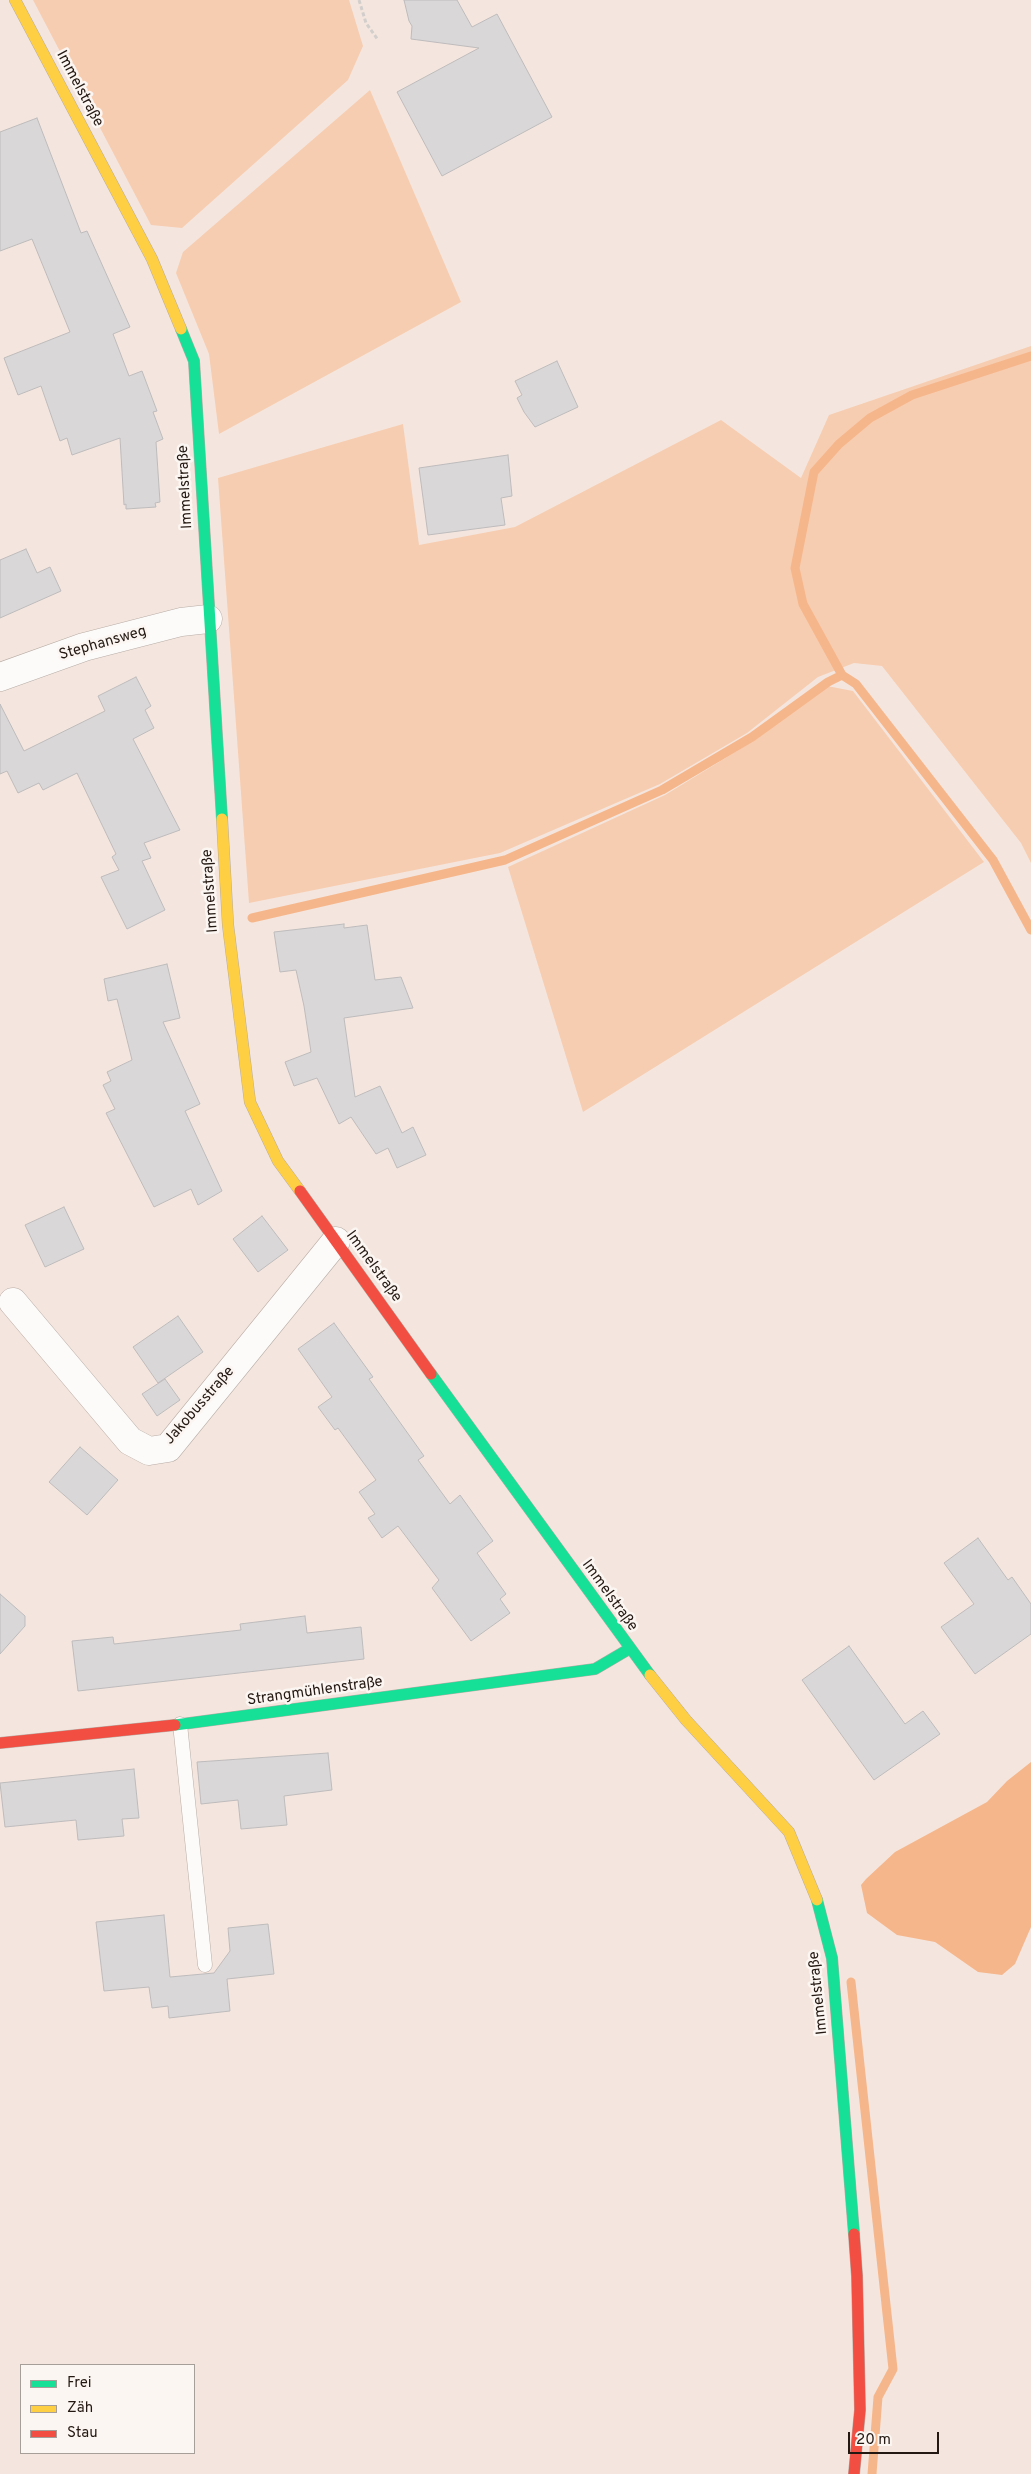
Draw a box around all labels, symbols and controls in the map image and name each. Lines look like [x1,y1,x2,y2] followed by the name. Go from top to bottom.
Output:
[51,48,107,130] street label: Immelstraße
[175,445,197,529] street label: Immelstraße
[57,623,149,665] street label: Stephansweg
[199,849,223,933] street label: Immelstraße
[341,1228,405,1306] street label: Immelstraße
[161,1363,239,1449] street label: Jakobusstraße
[577,1557,641,1635] street label: Immelstraße
[246,1674,384,1710] street label: Strangmühlenstraße
[806,1950,832,2036] street label: Immelstraße
[20,2364,195,2454] legend
[67,2374,92,2393] text: Frei
[67,2399,93,2418] text: Zäh
[851,2422,942,2454] scale bar
[67,2424,98,2443] text: Stau
[856,2431,891,2450] text: 20 m

